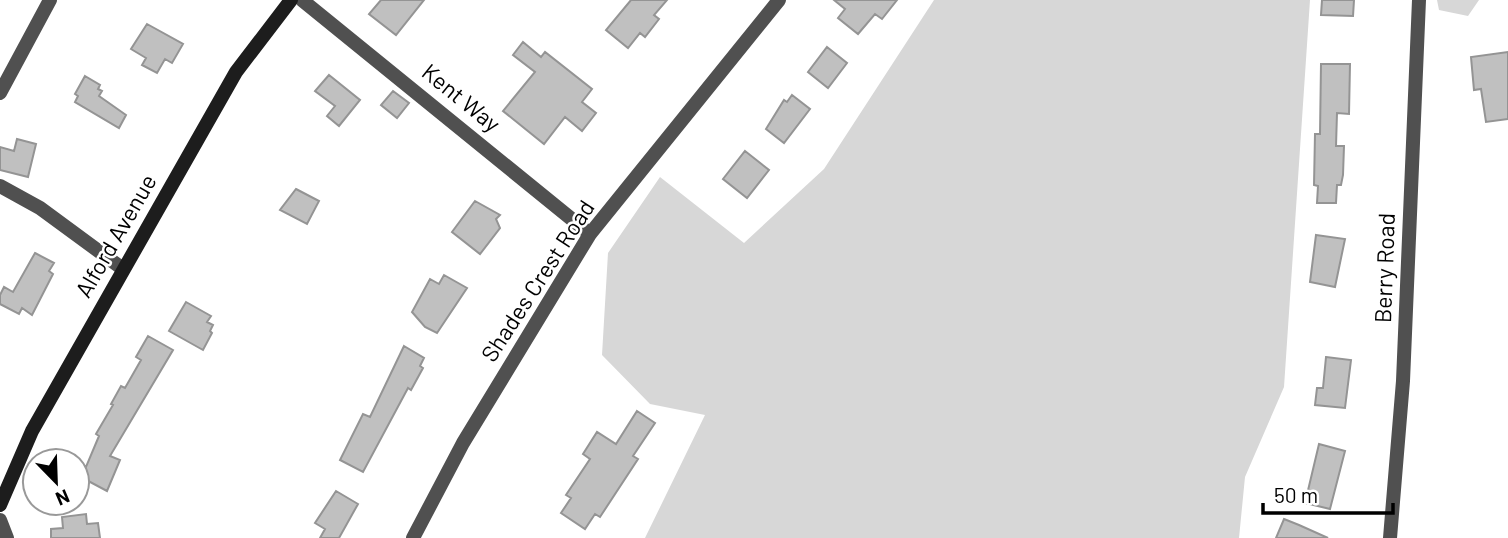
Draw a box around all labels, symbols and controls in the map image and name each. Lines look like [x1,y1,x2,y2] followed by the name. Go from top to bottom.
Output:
[417,57,507,138] street label: Kent Way
[69,169,162,302] street label: Alford Avenue
[474,194,600,366] street label: Shades Crest Road
[1368,212,1400,323] street label: Berry Road
[21,447,91,517] north arrow
[1263,472,1392,516] scale bar
[1274,482,1318,507] text: 50 m
[53,485,73,511] text: N

